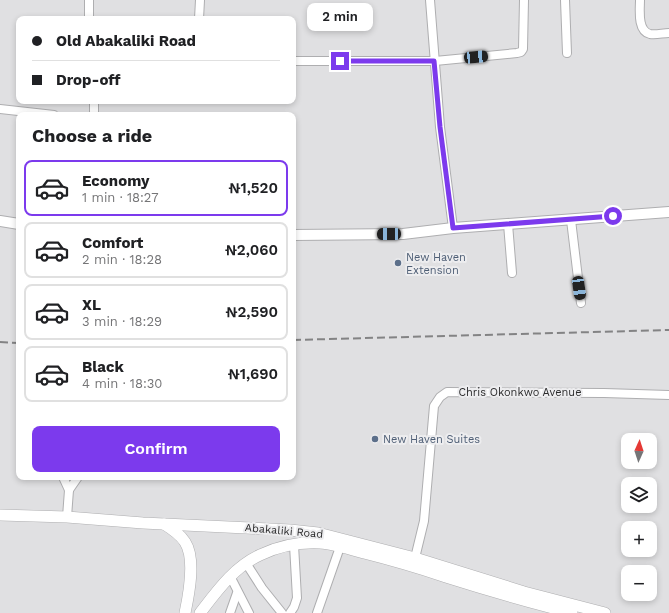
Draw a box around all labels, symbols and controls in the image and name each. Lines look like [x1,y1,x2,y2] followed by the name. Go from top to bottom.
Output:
[307,3,373,31] callout: 2 min
[322,9,358,24] text: 2 min
[56,32,196,50] text: Old Abakaliki Road
[464,50,488,64] car
[331,52,349,70] route end
[56,71,121,89] text: Drop-off
[32,125,152,146] text: Choose a ride
[34,170,70,206] icon: car
[82,172,149,190] text: Economy
[228,179,278,197] text: ₦1,520
[82,190,158,205] text: 1 min · 18:27
[604,207,622,225] route start
[377,228,401,240] car
[34,232,70,268] icon: car
[82,234,143,252] text: Comfort
[225,241,278,259] text: ₦2,060
[406,251,466,277] place label: New Haven Extension
[82,252,162,267] text: 2 min · 18:28
[393,258,403,268] marker: New Haven Extension
[571,275,587,301] car
[34,294,70,330] icon: car
[82,296,101,314] text: XL
[225,303,278,321] text: ₦2,590
[82,314,162,329] text: 3 min · 18:29
[34,356,70,392] icon: car
[82,358,124,376] text: Black
[228,365,278,383] text: ₦1,690
[82,376,162,391] text: 4 min · 18:30
[458,386,582,399] street label: Chris Okonkwo Avenue
[32,426,280,472] button: Confirm
[383,433,480,446] place label: New Haven Suites
[621,433,657,469] north arrow
[621,433,657,601] map controls
[370,434,380,444] marker: New Haven Suites
[621,477,657,513] button: layers
[244,521,324,541] street label: Abakaliki Road
[621,521,657,557] button: +
[621,565,657,601] button: −

